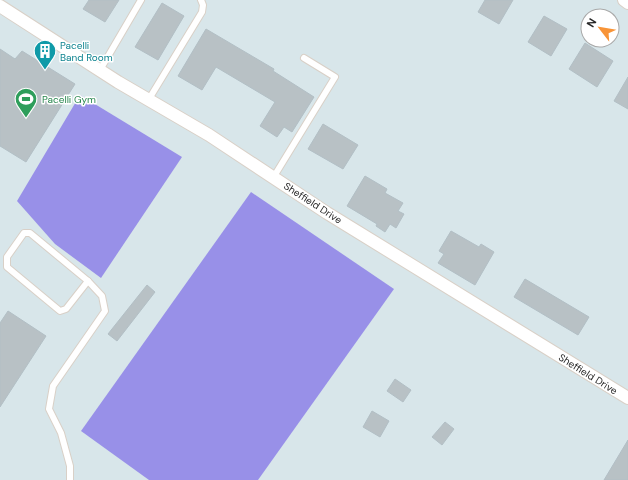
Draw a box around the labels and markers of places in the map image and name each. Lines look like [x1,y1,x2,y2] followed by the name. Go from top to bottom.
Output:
[32,38,58,71] building icon: Pacelli Band Room
[60,39,113,64] place label: Pacelli Band Room
[13,86,39,119] sports icon: Pacelli Gym
[42,93,96,106] place label: Pacelli Gym

